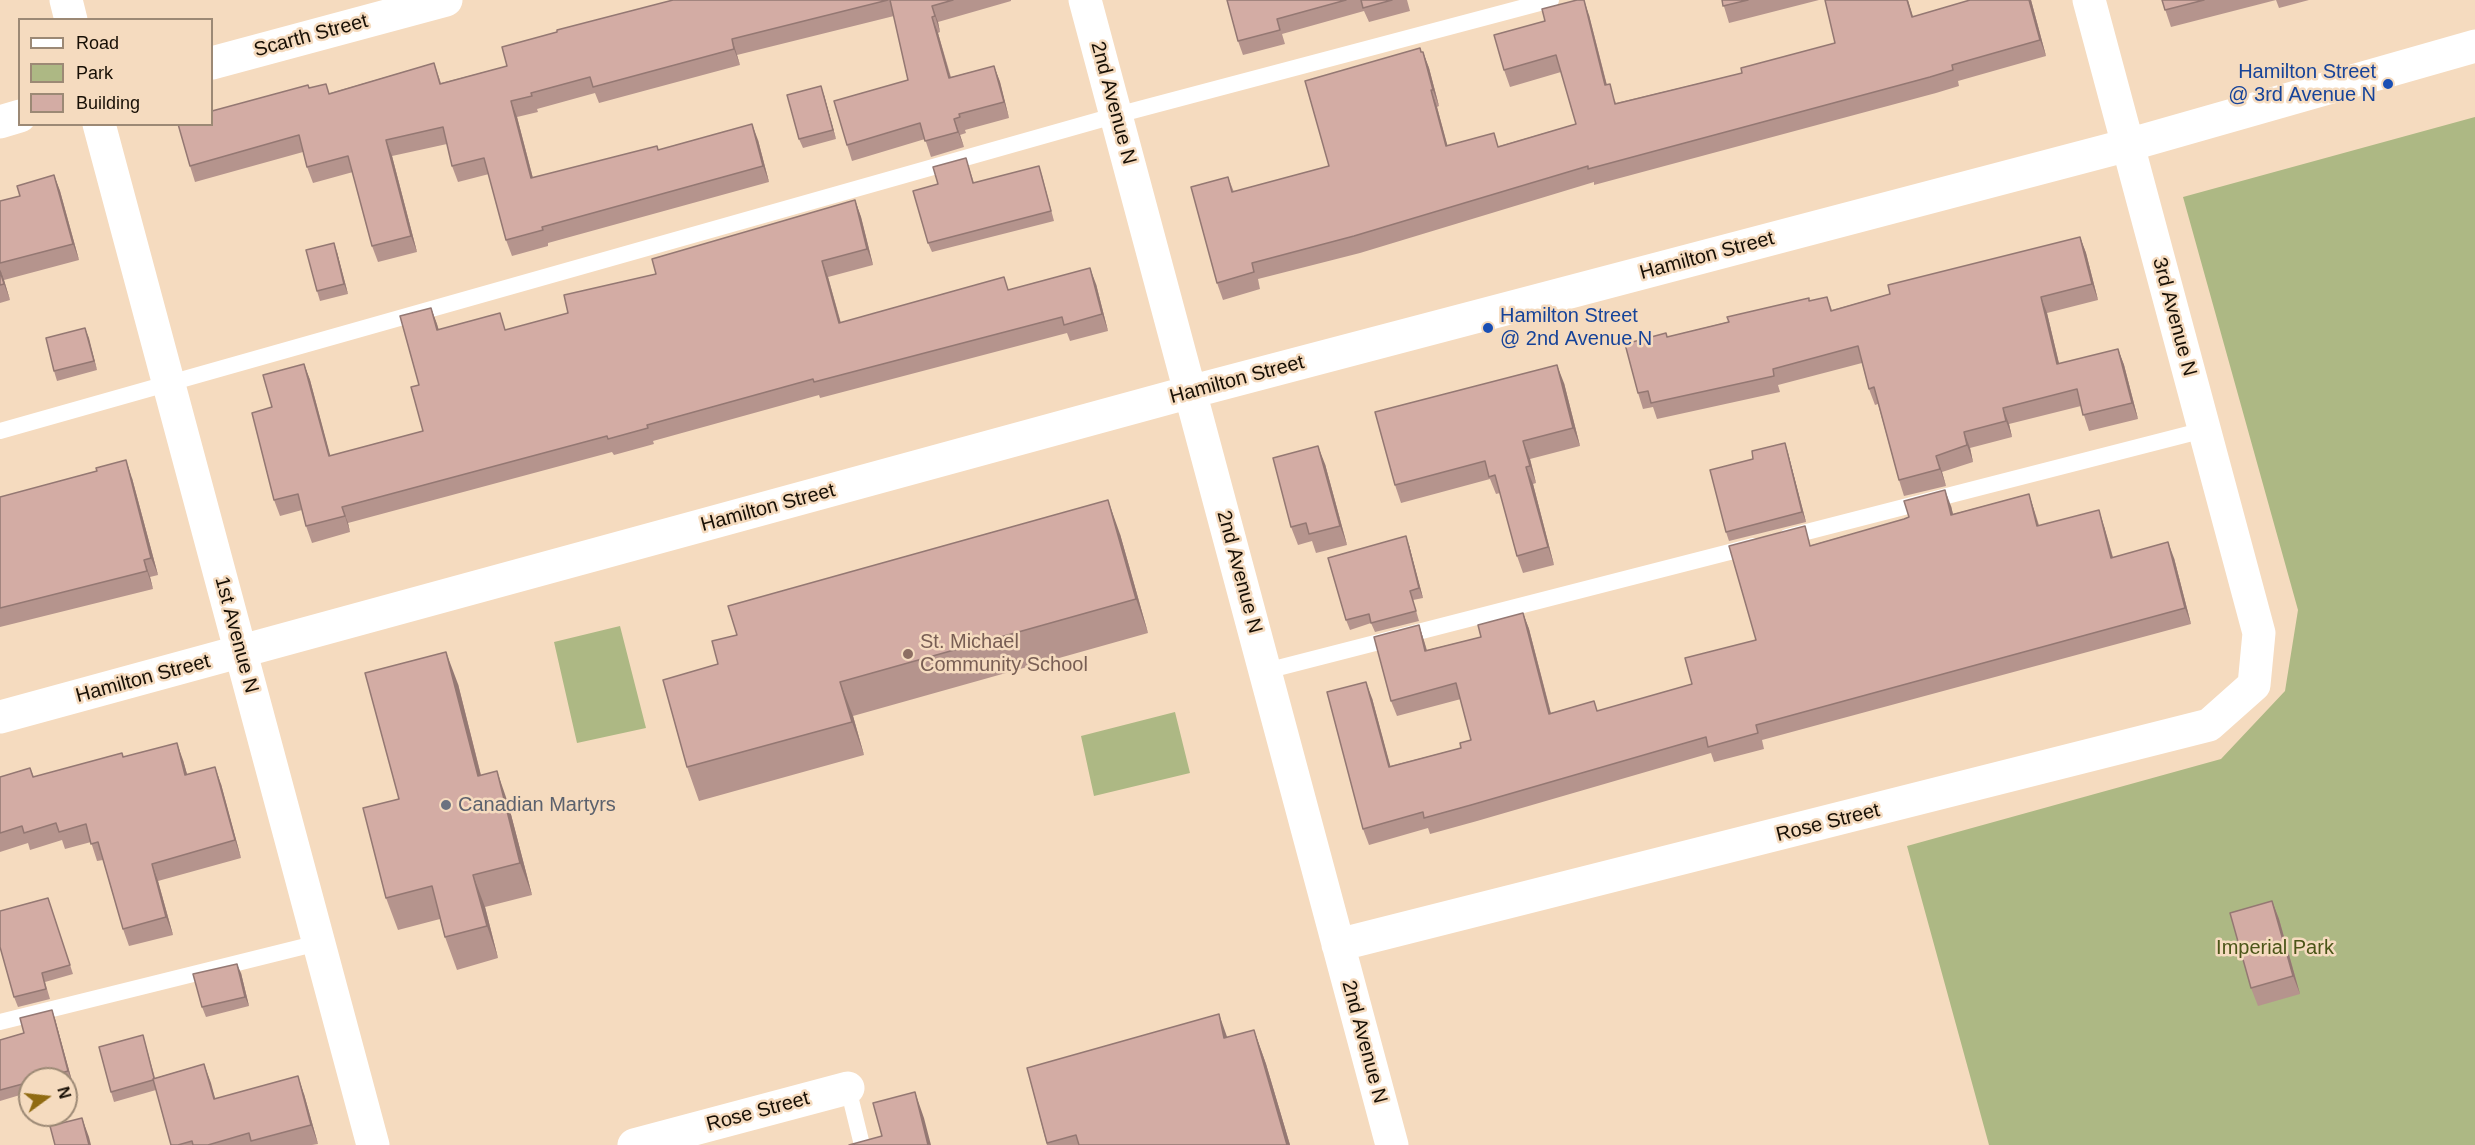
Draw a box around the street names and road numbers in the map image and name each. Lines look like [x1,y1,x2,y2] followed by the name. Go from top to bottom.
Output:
[252,9,370,63] street label: Scarth Street
[1085,39,1141,167] street label: 2nd Avenue N
[1637,227,1777,285] street label: Hamilton Street
[2147,255,2201,379] street label: 3rd Avenue N
[1167,351,1307,409] street label: Hamilton Street
[698,479,838,537] street label: Hamilton Street
[1211,508,1267,636] street label: 2nd Avenue N
[209,574,263,696] street label: 1st Avenue N
[73,650,213,708] street label: Hamilton Street
[1774,799,1882,847] street label: Rose Street
[1336,978,1392,1106] street label: 2nd Avenue N
[704,1087,812,1137] street label: Rose Street

